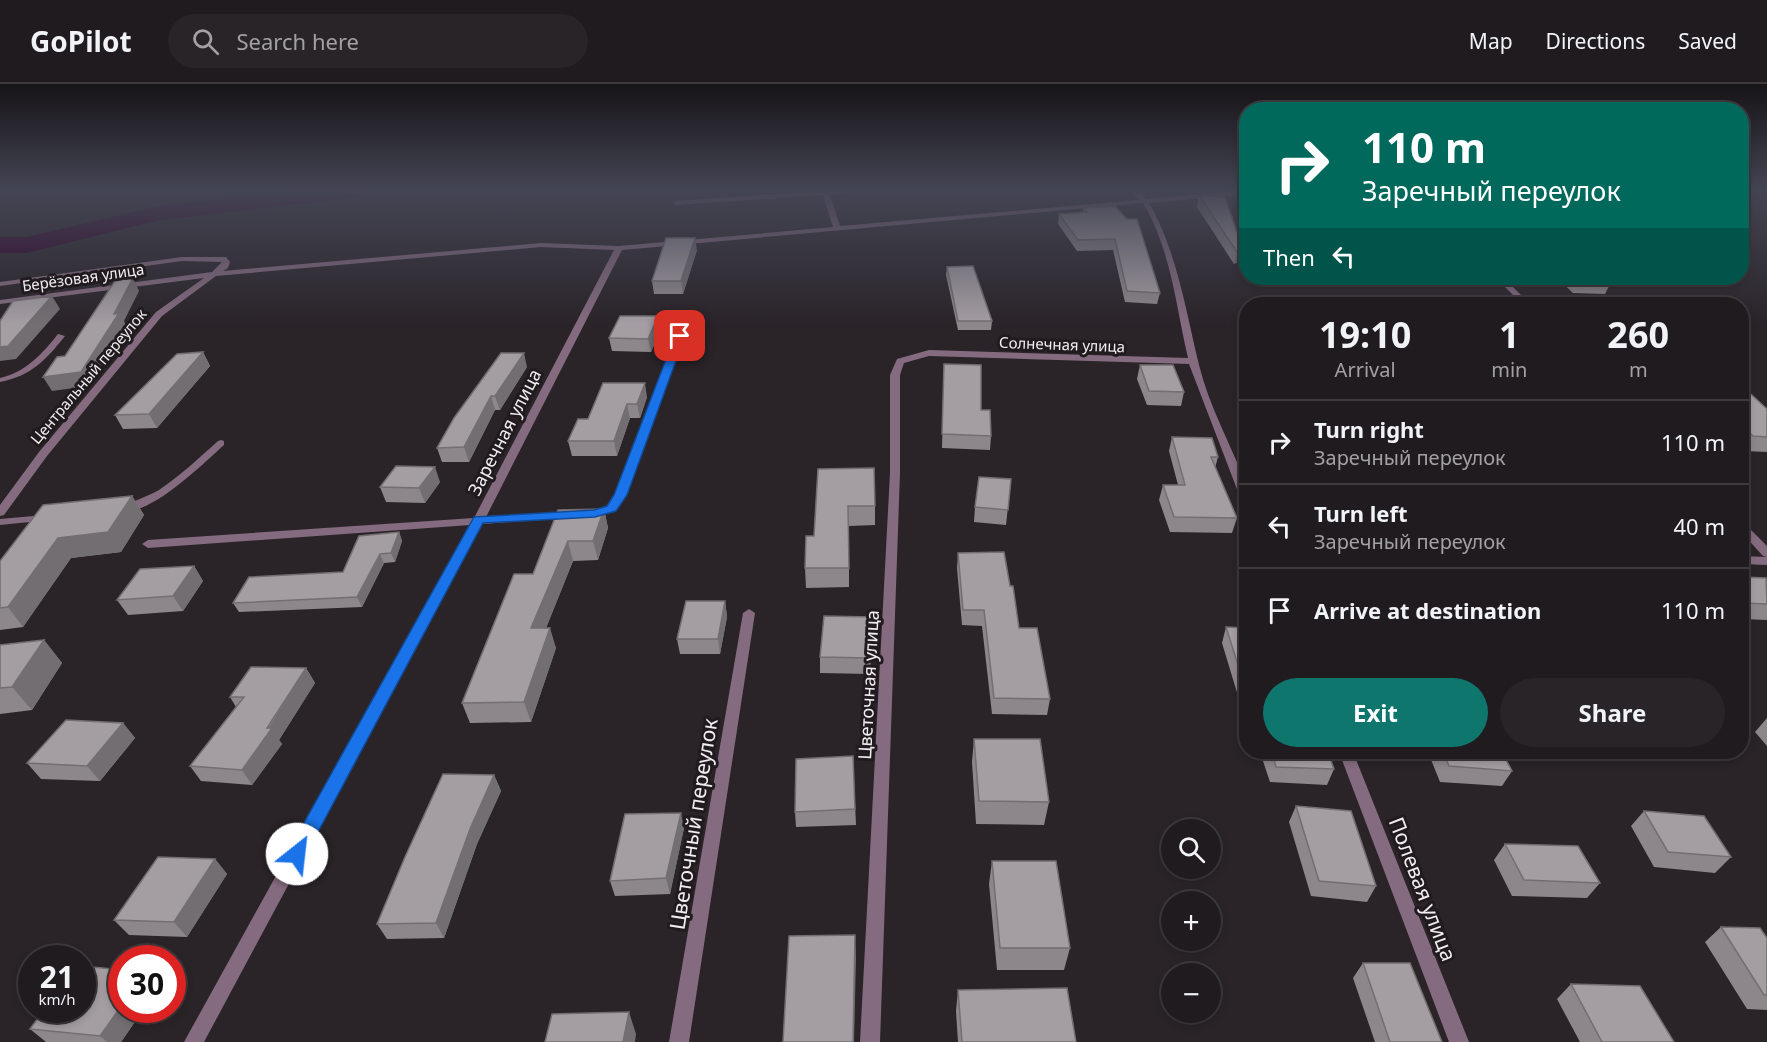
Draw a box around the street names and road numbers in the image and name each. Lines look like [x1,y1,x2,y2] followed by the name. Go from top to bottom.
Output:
[21,259,145,295] street label: Берёзовая улица
[25,304,151,448] street label: Центральный переулок
[999,332,1125,356] street label: Солнечная улица
[462,365,546,499] street label: Заречная улица
[852,610,884,760] street label: Цветочная улица
[662,716,724,932] street label: Цветочный переулок
[1383,813,1463,965] street label: Полевая улица

